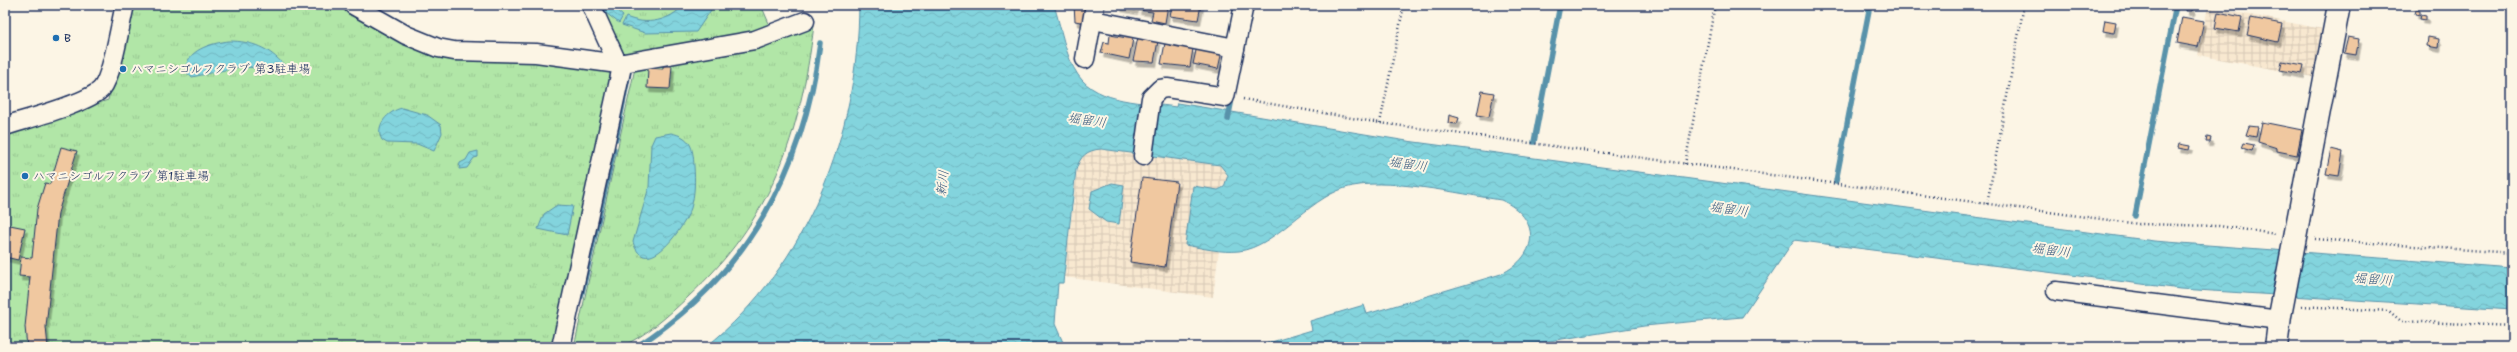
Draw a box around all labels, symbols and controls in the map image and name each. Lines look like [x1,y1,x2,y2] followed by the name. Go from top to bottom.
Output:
[64,30,71,46] place label: B
[51,33,61,43] marker: B
[131,61,311,77] place label: ハマニシゴルフクラブ 第3駐車場
[118,64,128,74] marker: ハマニシゴルフクラブ 第3駐車場
[1066,109,1108,131] water label: 堀留川
[1387,153,1429,175] water label: 堀留川
[33,168,209,184] place label: ハマニシゴルフクラブ 第1駐車場
[932,169,952,197] water label: 新川
[20,171,30,181] marker: ハマニシゴルフクラブ 第1駐車場
[1708,198,1750,220] water label: 堀留川
[2031,239,2071,261] water label: 堀留川
[2353,269,2393,289] water label: 堀留川

